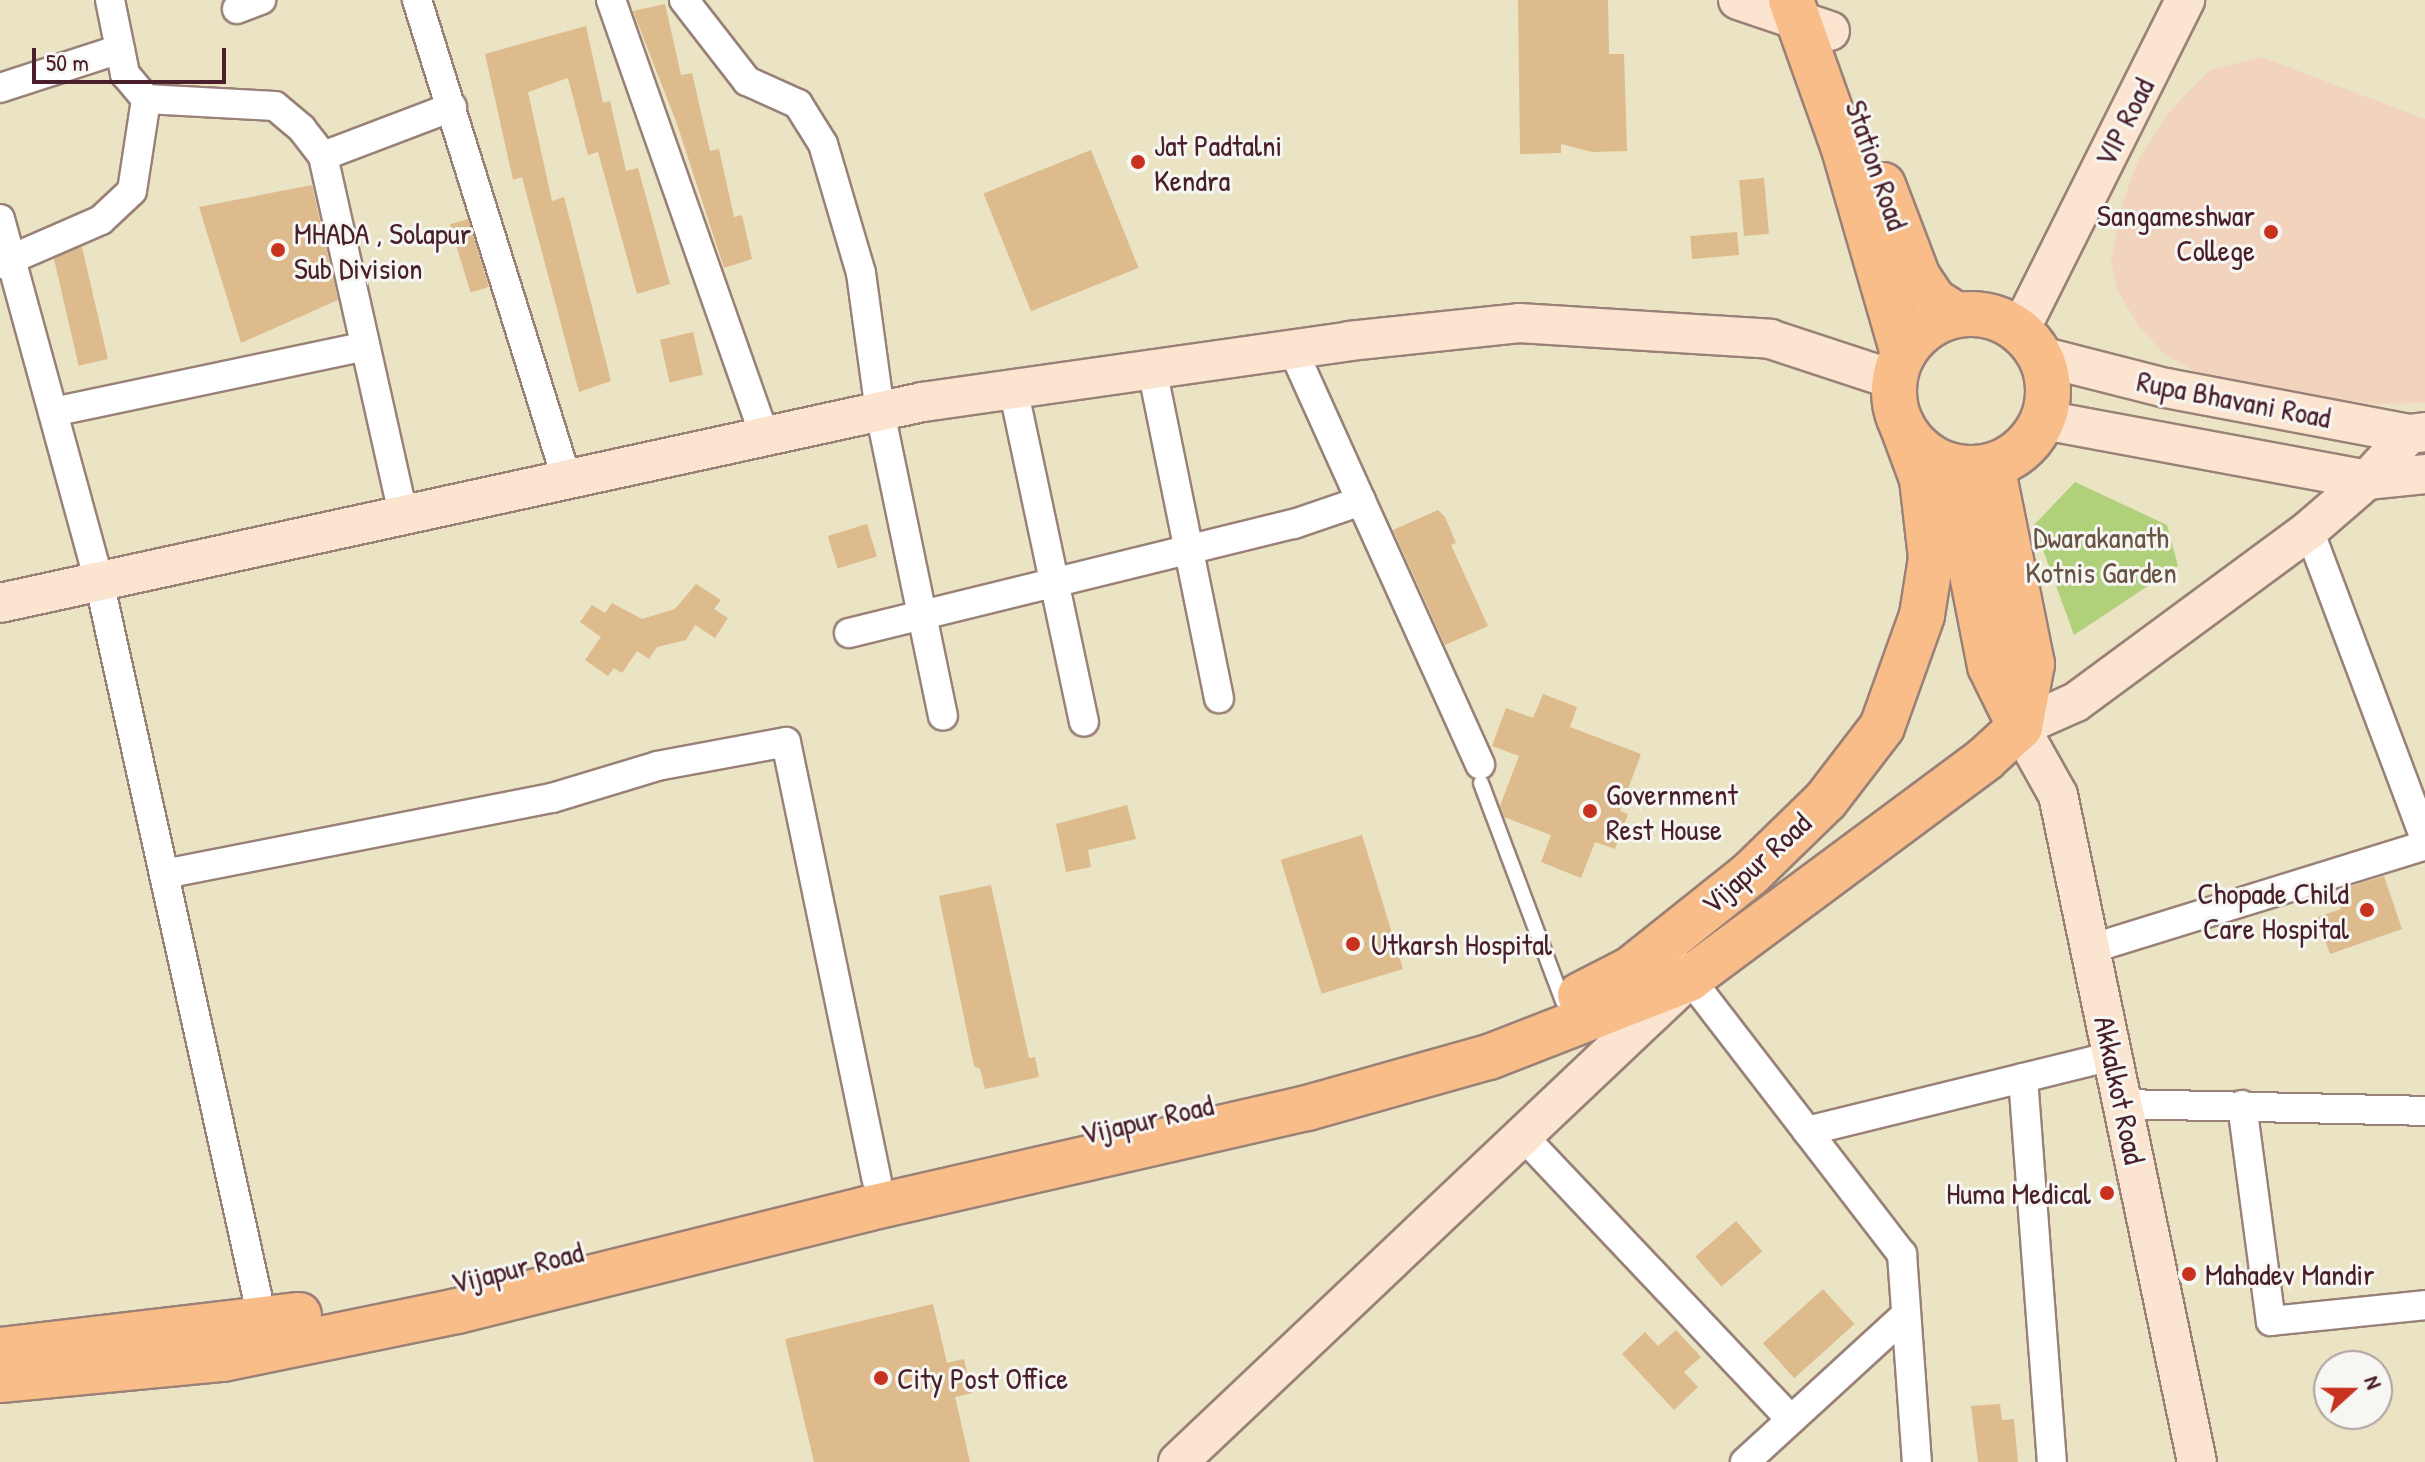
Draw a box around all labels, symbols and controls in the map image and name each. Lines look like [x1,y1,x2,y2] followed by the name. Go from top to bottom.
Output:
[36,32,230,82] scale bar
[46,46,89,78] text: 50 m
[2087,72,2161,172] street label: VIP Road
[1838,96,1916,234] street label: Station Road
[1154,127,1282,198] place label: Jat Padtalni Kendra
[1129,153,1147,171] marker: Jat Padtalni Kendra
[2097,197,2255,268] place label: Sangameshwar College
[294,215,471,286] place label: MHADA , Solapur Sub Division
[2262,223,2280,241] marker: Sangameshwar College
[269,241,287,259] marker: MHADA , Solapur Sub Division
[2134,363,2334,435] street label: Rupa Bhavani Road
[2025,519,2177,590] park label: Dwarakanath Kotnis Garden
[1606,776,1738,846] place label: Government Rest House
[1581,802,1599,820] marker: Government Rest House
[1694,805,1818,921] street label: Vijapur Road
[2197,875,2349,946] place label: Chopade Child Care Hospital
[2356,899,2378,921] marker: Chopade Child Care Hospital
[1371,926,1552,962] place label: Utkarsh Hospital
[1342,933,1364,955] marker: Utkarsh Hospital
[2087,1013,2153,1167] street label: Akkalkot Road
[1077,1086,1217,1152] street label: Vijapur Road
[1946,1175,2091,1211] place label: Huma Medical
[2098,1184,2116,1202] marker: Huma Medical
[447,1233,587,1301] street label: Vijapur Road
[2205,1256,2375,1292] place label: Mahadev Mandir
[2180,1265,2198,1283] marker: Mahadev Mandir
[2313,1350,2393,1430] north arrow
[897,1360,1068,1396] place label: City Post Office
[872,1369,890,1387] marker: City Post Office
[2357,1371,2390,1393] text: N

